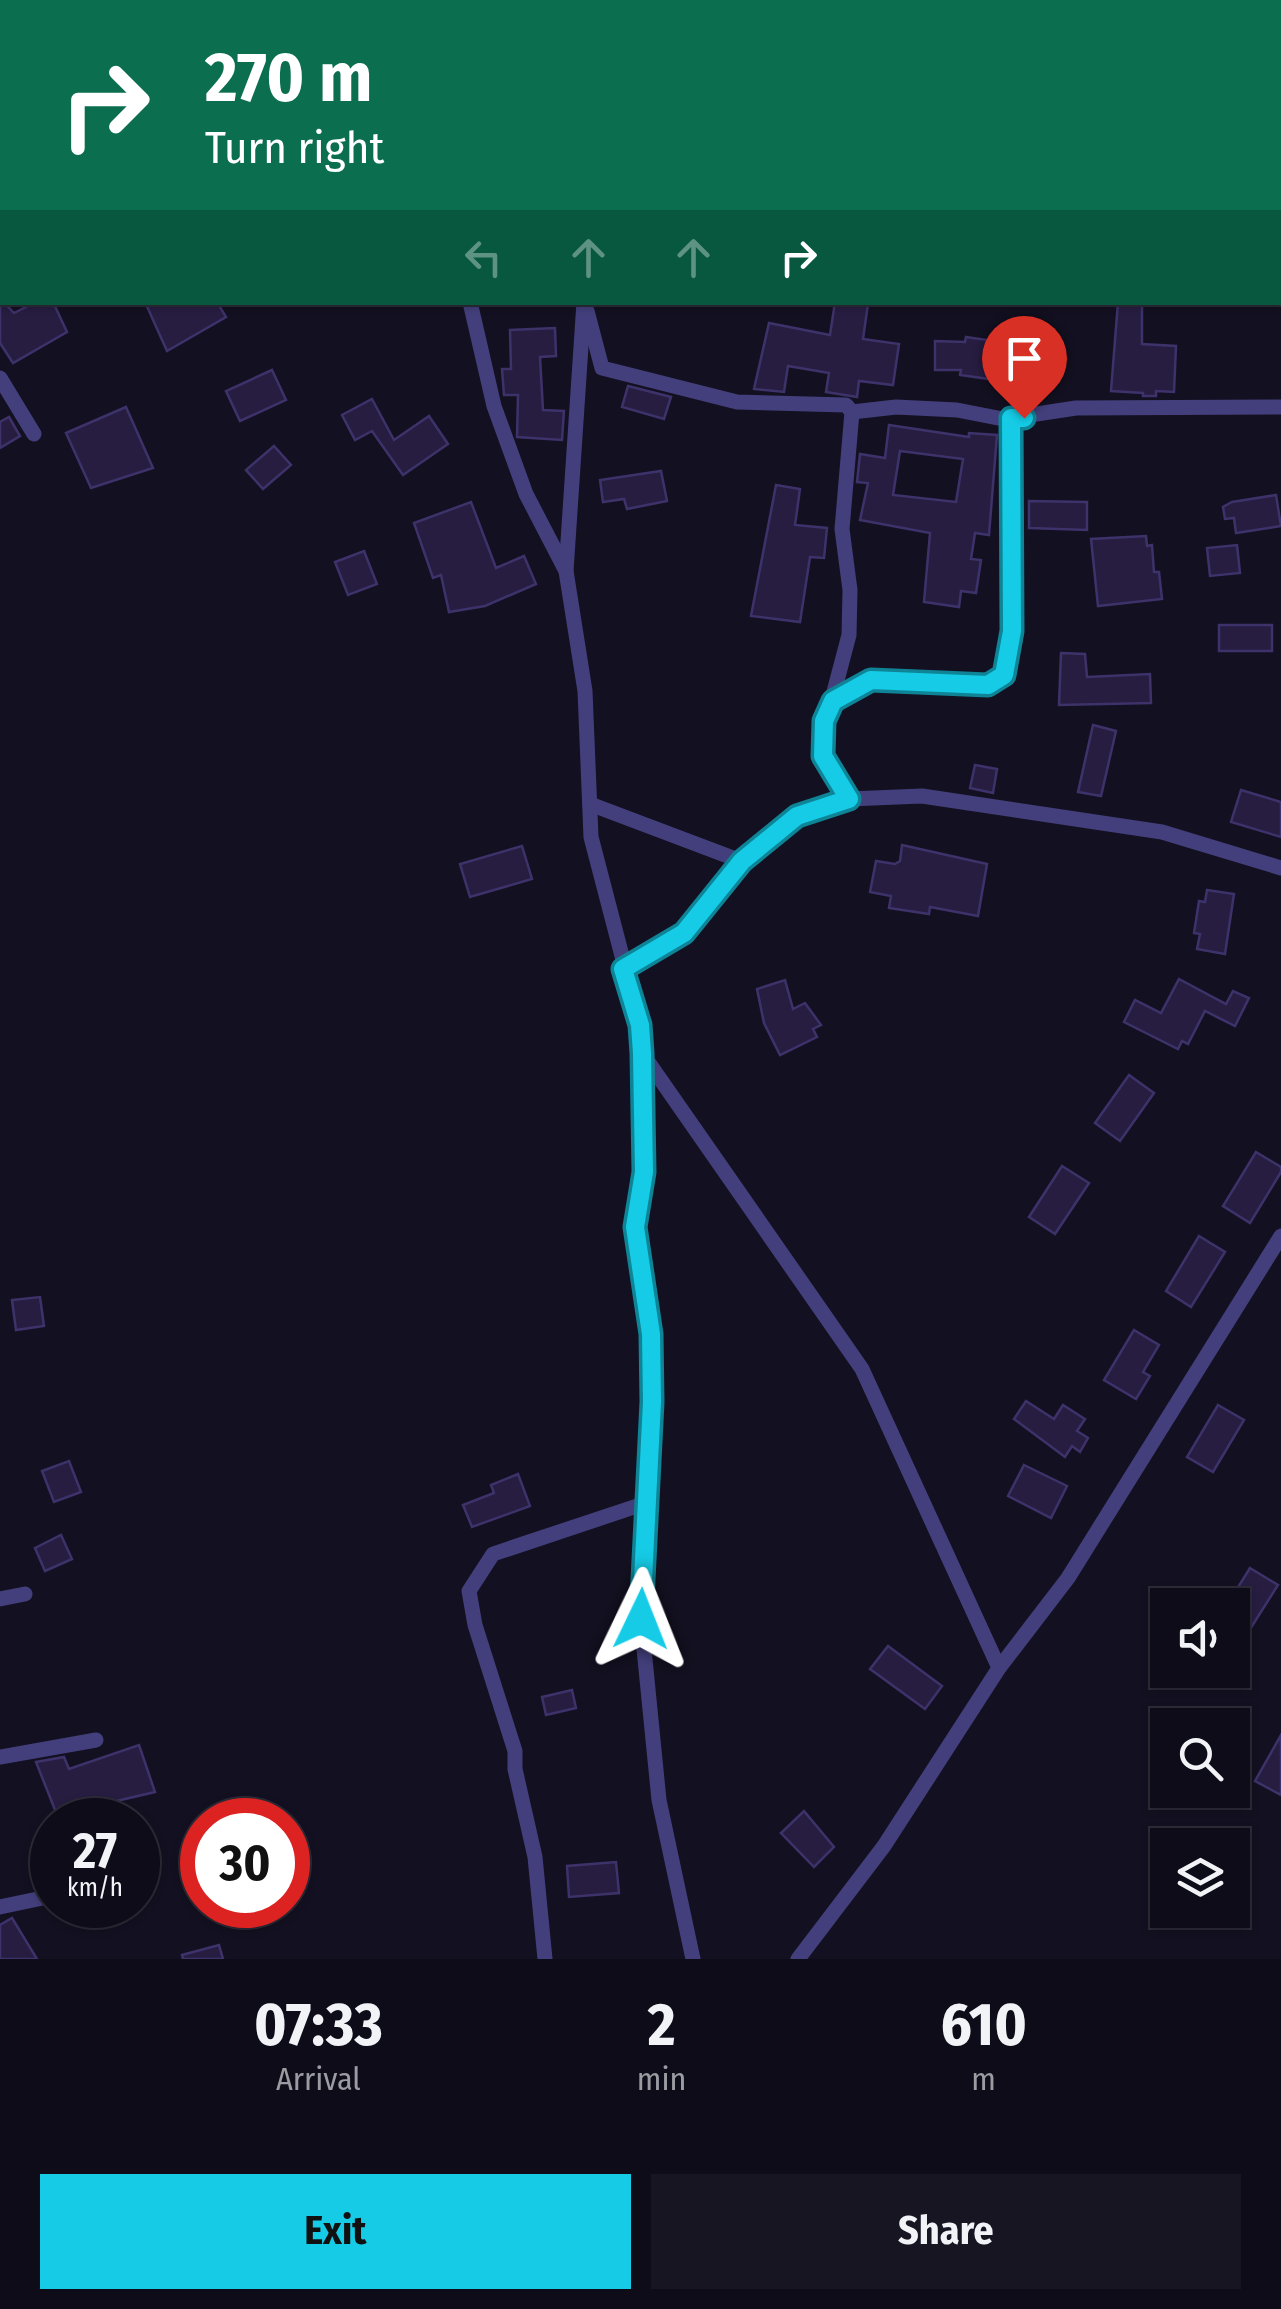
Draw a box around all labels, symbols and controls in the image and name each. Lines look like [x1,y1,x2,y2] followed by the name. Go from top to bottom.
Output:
[205,36,372,120] text: 270 m
[40,40,170,170] icon: right
[205,121,384,175] text: Turn right
[456,230,511,285] icon: left
[561,230,616,285] icon: ahead
[666,230,721,285] icon: ahead
[771,230,826,285] icon: right
[982,316,1067,419] pin
[997,331,1052,386] icon: arrive
[589,1567,693,1671] position arrow
[1150,1588,1250,1928] map controls
[1150,1588,1250,1688] button: sound
[1150,1708,1250,1808] button: search
[180,1798,310,1928] speed limit sign: 30
[73,1821,117,1881] text: 27
[1150,1828,1250,1928] button: layers
[67,1873,123,1903] text: km/h
[254,1989,383,2061] text: 07:33
[648,1989,675,2061] text: 2
[940,1989,1027,2061] text: 610
[276,2060,361,2098] text: Arrival
[637,2060,686,2098] text: min
[971,2060,996,2098] text: m
[40,2174,631,2289] button: Exit
[651,2174,1241,2289] button: Share

